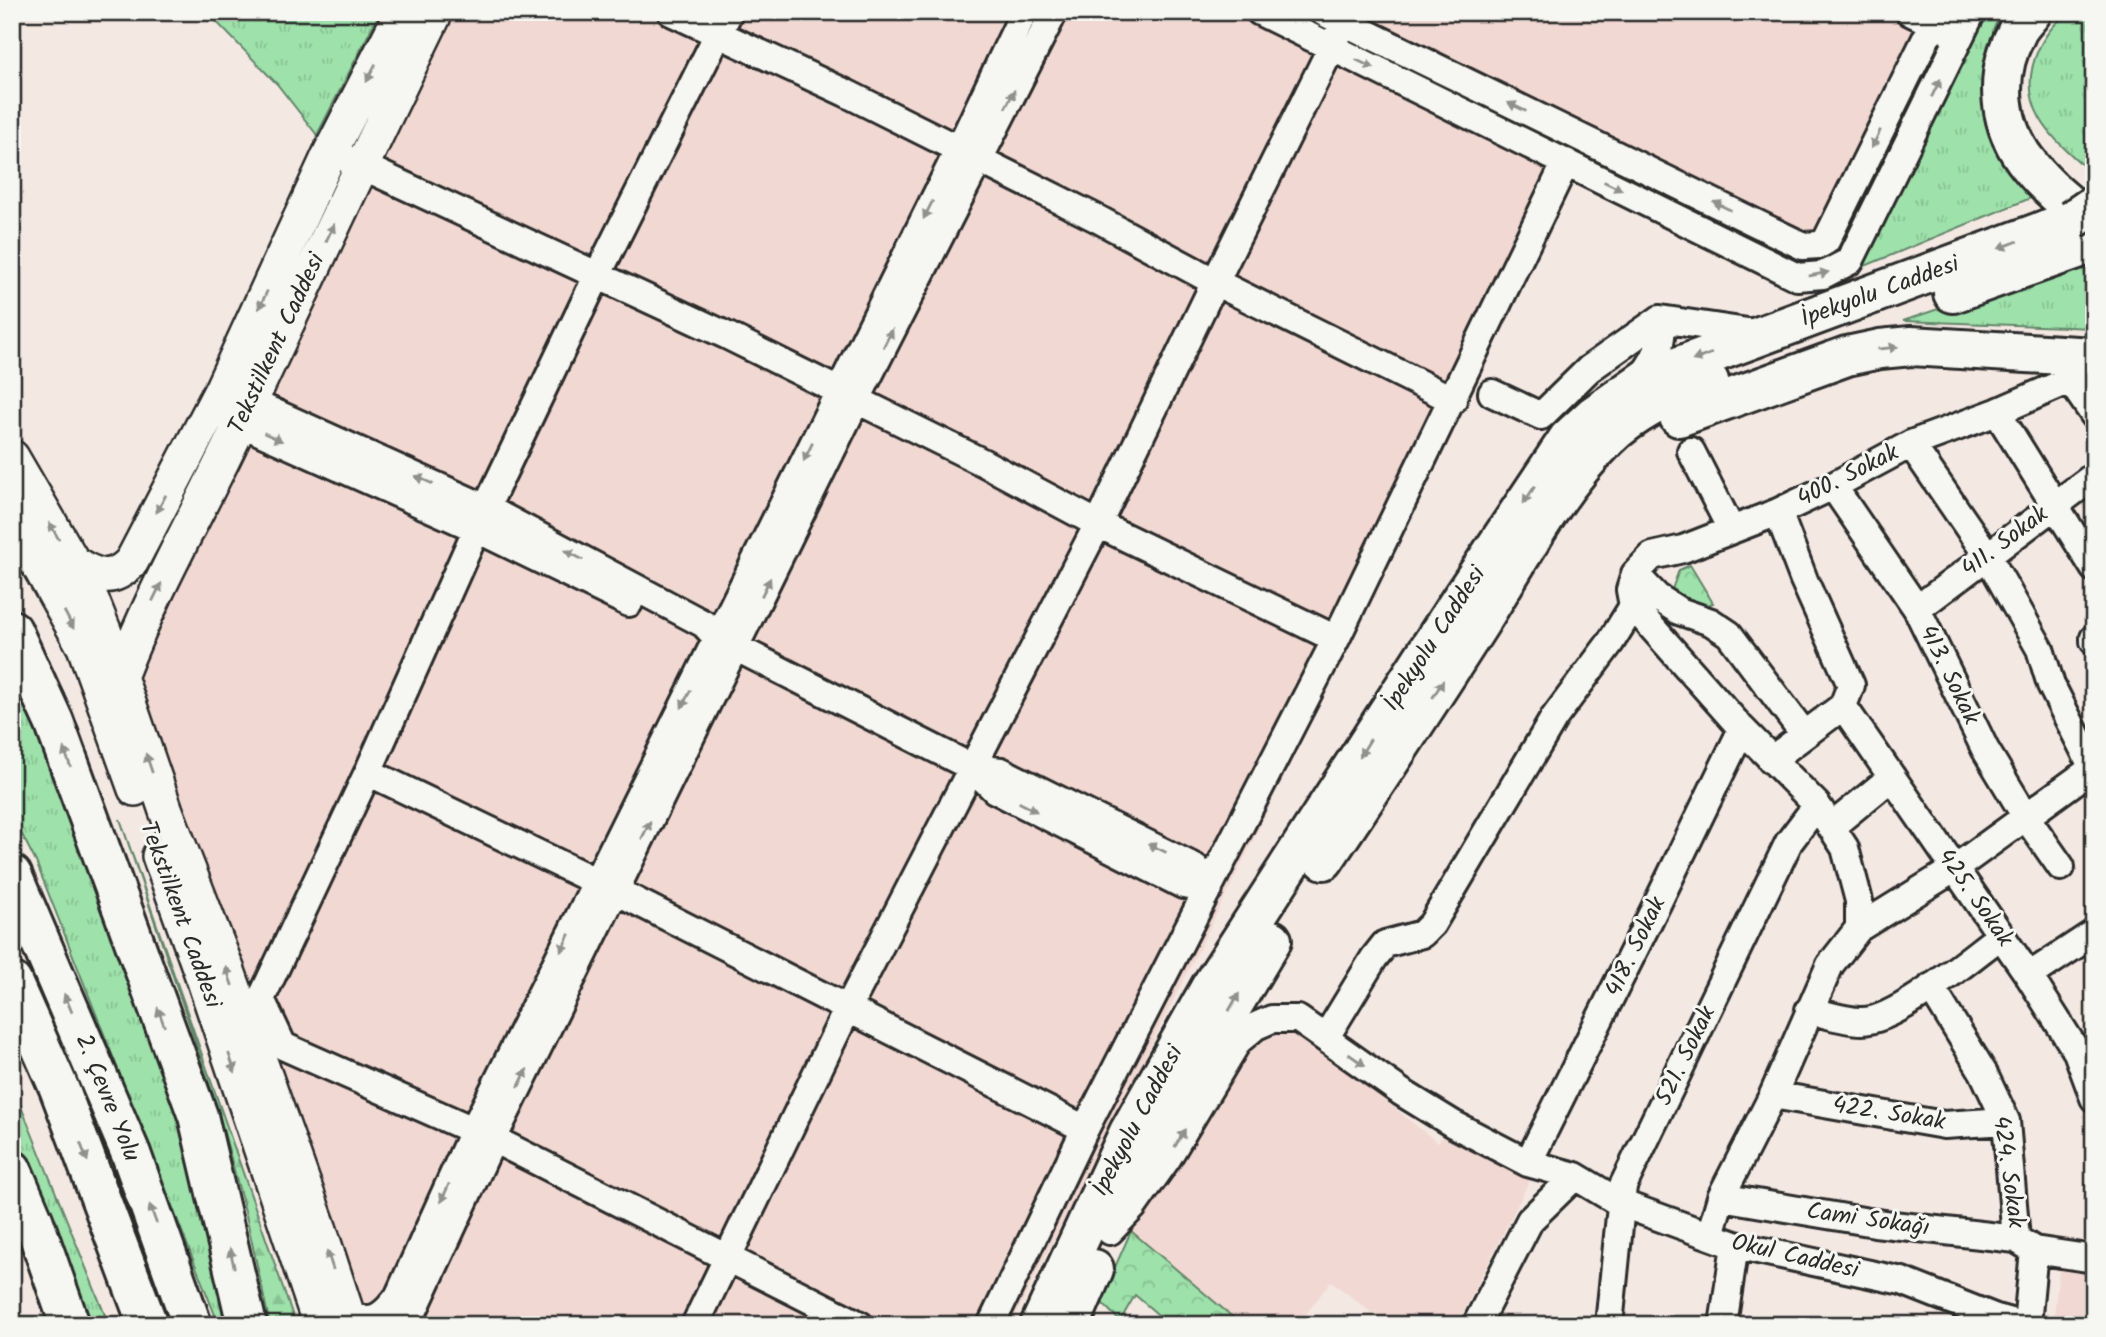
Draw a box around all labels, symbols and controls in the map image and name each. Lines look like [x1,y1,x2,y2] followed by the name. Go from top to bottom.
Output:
[1355,58,1375,70] one-way arrow
[365,63,377,83] one-way arrow
[1930,78,1941,98] one-way arrow
[1005,89,1016,109] one-way arrow
[1507,101,1527,112] one-way arrow
[1870,129,1882,149] one-way arrow
[1603,180,1623,191] one-way arrow
[923,200,934,220] one-way arrow
[1712,201,1732,212] one-way arrow
[324,223,335,243] one-way arrow
[1997,239,2018,250] one-way arrow
[1795,245,1966,339] street label: İpekyolu Caddesi
[218,246,337,441] street label: Tekstilkent Caddesi
[1808,268,1830,279] one-way arrow
[257,290,268,311] one-way arrow
[883,328,894,348] one-way arrow
[1877,343,1899,354] one-way arrow
[1692,351,1713,362] one-way arrow
[263,431,283,443] one-way arrow
[1790,433,1906,518] street label: 400. Sokak
[802,442,813,462] one-way arrow
[414,474,434,486] one-way arrow
[1522,486,1536,504] one-way arrow
[156,494,167,514] one-way arrow
[1953,496,2058,588] street label: 411. Sokak
[48,521,61,540] one-way arrow
[564,549,584,560] one-way arrow
[1373,557,1497,719] street label: İpekyolu Caddesi
[760,577,772,597] one-way arrow
[152,582,163,602] one-way arrow
[64,610,75,630] one-way arrow
[1908,618,1990,732] street label: 413. Sokak
[1432,679,1445,698] one-way arrow
[680,689,692,709] one-way arrow
[1359,738,1372,757] one-way arrow
[61,746,72,767] one-way arrow
[143,753,154,774] one-way arrow
[1018,801,1038,812] one-way arrow
[128,816,232,1015] street label: Tekstilkent Caddesi
[640,820,651,840] one-way arrow
[1927,841,2024,956] street label: 425. Sokak
[1147,843,1167,854] one-way arrow
[1595,889,1678,1004] street label: 418. Sokak
[559,933,571,953] one-way arrow
[223,966,234,987] one-way arrow
[62,993,73,1014] one-way arrow
[1228,993,1240,1012] one-way arrow
[1645,999,1727,1113] street label: 521. Sokak
[156,1006,167,1027] one-way arrow
[64,1028,151,1168] street label: 2. Çevre Yolu
[1082,1037,1195,1204] street label: İpekyolu Caddesi
[227,1053,238,1074] one-way arrow
[1348,1053,1366,1067] one-way arrow
[518,1068,529,1088] one-way arrow
[1830,1086,1949,1142] street label: 422. Sokak
[1981,1113,2035,1231] street label: 424. Sokak
[1174,1128,1186,1147] one-way arrow
[78,1141,89,1162] one-way arrow
[439,1183,451,1203] one-way arrow
[1804,1192,1932,1248] street label: Cami Sokağı
[147,1204,158,1225] one-way arrow
[1728,1223,1864,1291] street label: Okul Caddesi
[226,1247,237,1269] one-way arrow
[324,1249,334,1270] one-way arrow

